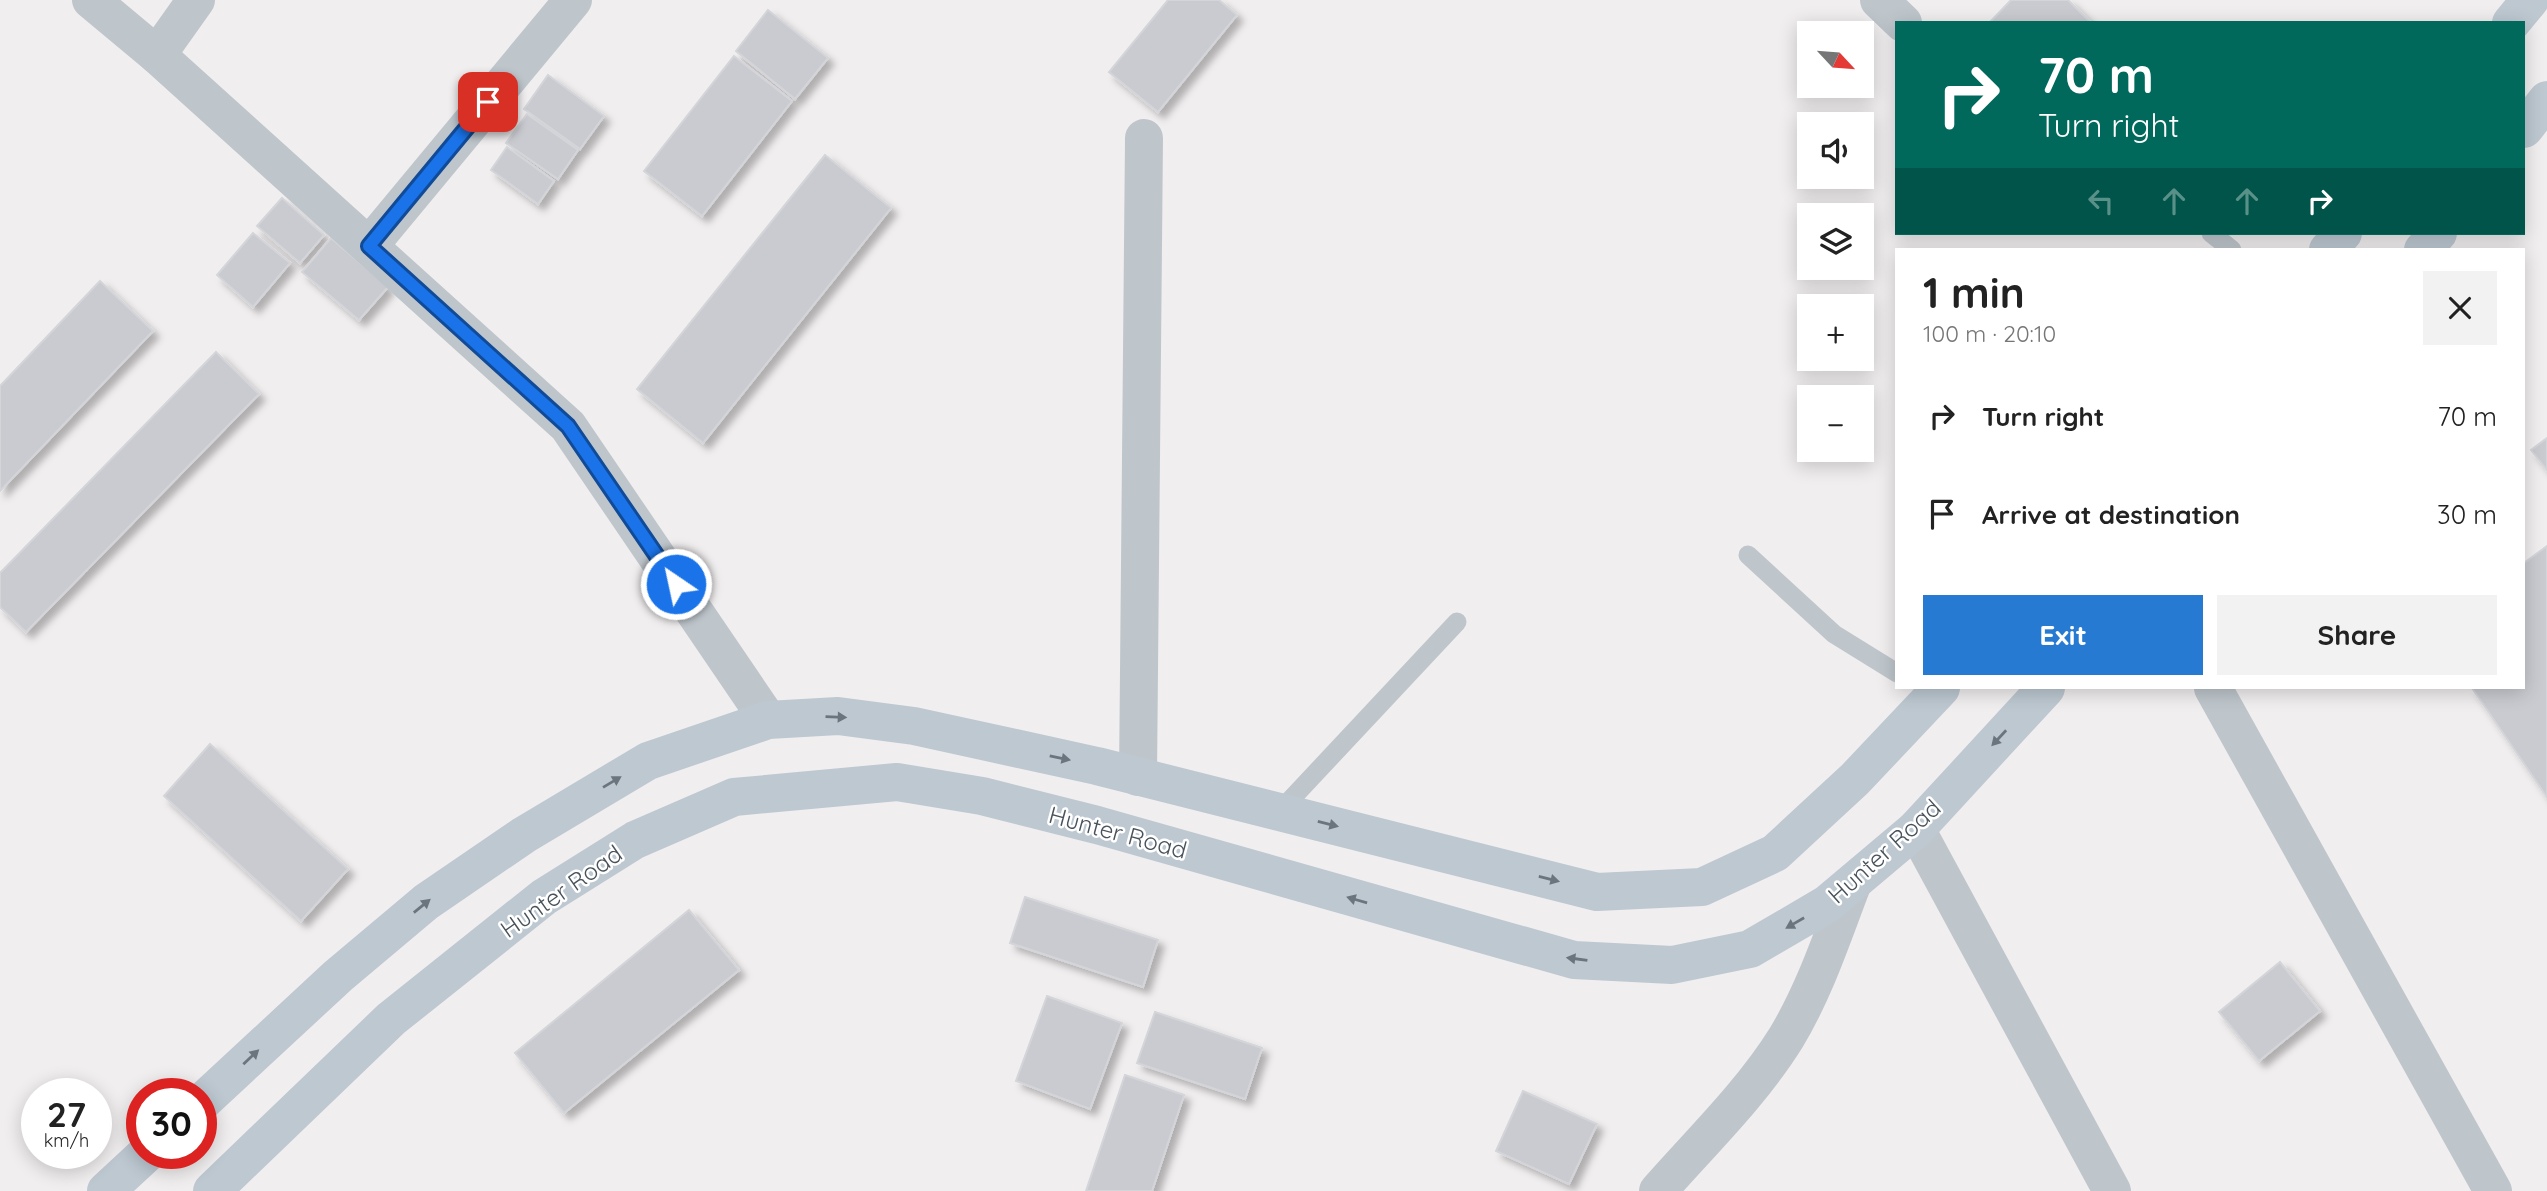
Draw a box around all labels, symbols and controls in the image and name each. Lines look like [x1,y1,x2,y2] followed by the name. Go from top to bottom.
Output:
[1797,21,1874,98] north arrow
[1797,21,1874,462] map controls
[2038,44,2154,105] text: 70 m
[1923,49,2014,140] icon: right
[458,72,518,132] pin
[469,83,507,121] icon: arrive
[2038,105,2179,145] text: Turn right
[1797,112,1874,189] button: sound
[2082,182,2120,220] icon: left
[2155,182,2193,220] icon: ahead
[2228,182,2266,220] icon: ahead
[2301,182,2339,220] icon: right
[1797,203,1874,280] button: layers
[1923,266,2025,319] text: 1 min
[2423,271,2497,345] button: close
[1797,294,1874,371] button: +
[1923,319,2056,348] text: 100 m · 20:10
[1797,385,1874,462] button: −
[1923,397,1961,435] icon: right
[1982,400,2104,433] text: Turn right
[2437,400,2497,433] text: 70 m
[1923,495,1961,533] icon: arrive
[1982,498,2240,531] text: Arrive at destination
[2437,498,2497,531] text: 30 m
[639,547,713,621] position arrow
[1923,595,2203,675] button: Exit
[2217,595,2497,675] button: Share
[825,712,847,723] one-way arrow
[1992,729,2008,746] one-way arrow
[1049,752,1071,763] one-way arrow
[603,776,622,789] one-way arrow
[1821,792,1947,910] street label: Hunter Road
[1046,799,1190,865] street label: Hunter Road
[1317,819,1339,830] one-way arrow
[494,838,628,944] street label: Hunter Road
[1538,874,1560,885] one-way arrow
[1347,894,1368,904] one-way arrow
[413,899,430,914] one-way arrow
[1786,916,1805,929] one-way arrow
[1566,953,1588,964] one-way arrow
[242,1049,259,1065] one-way arrow
[126,1078,217,1169] speed limit sign: 30
[47,1092,86,1136] text: 27
[44,1129,89,1152] text: km/h

